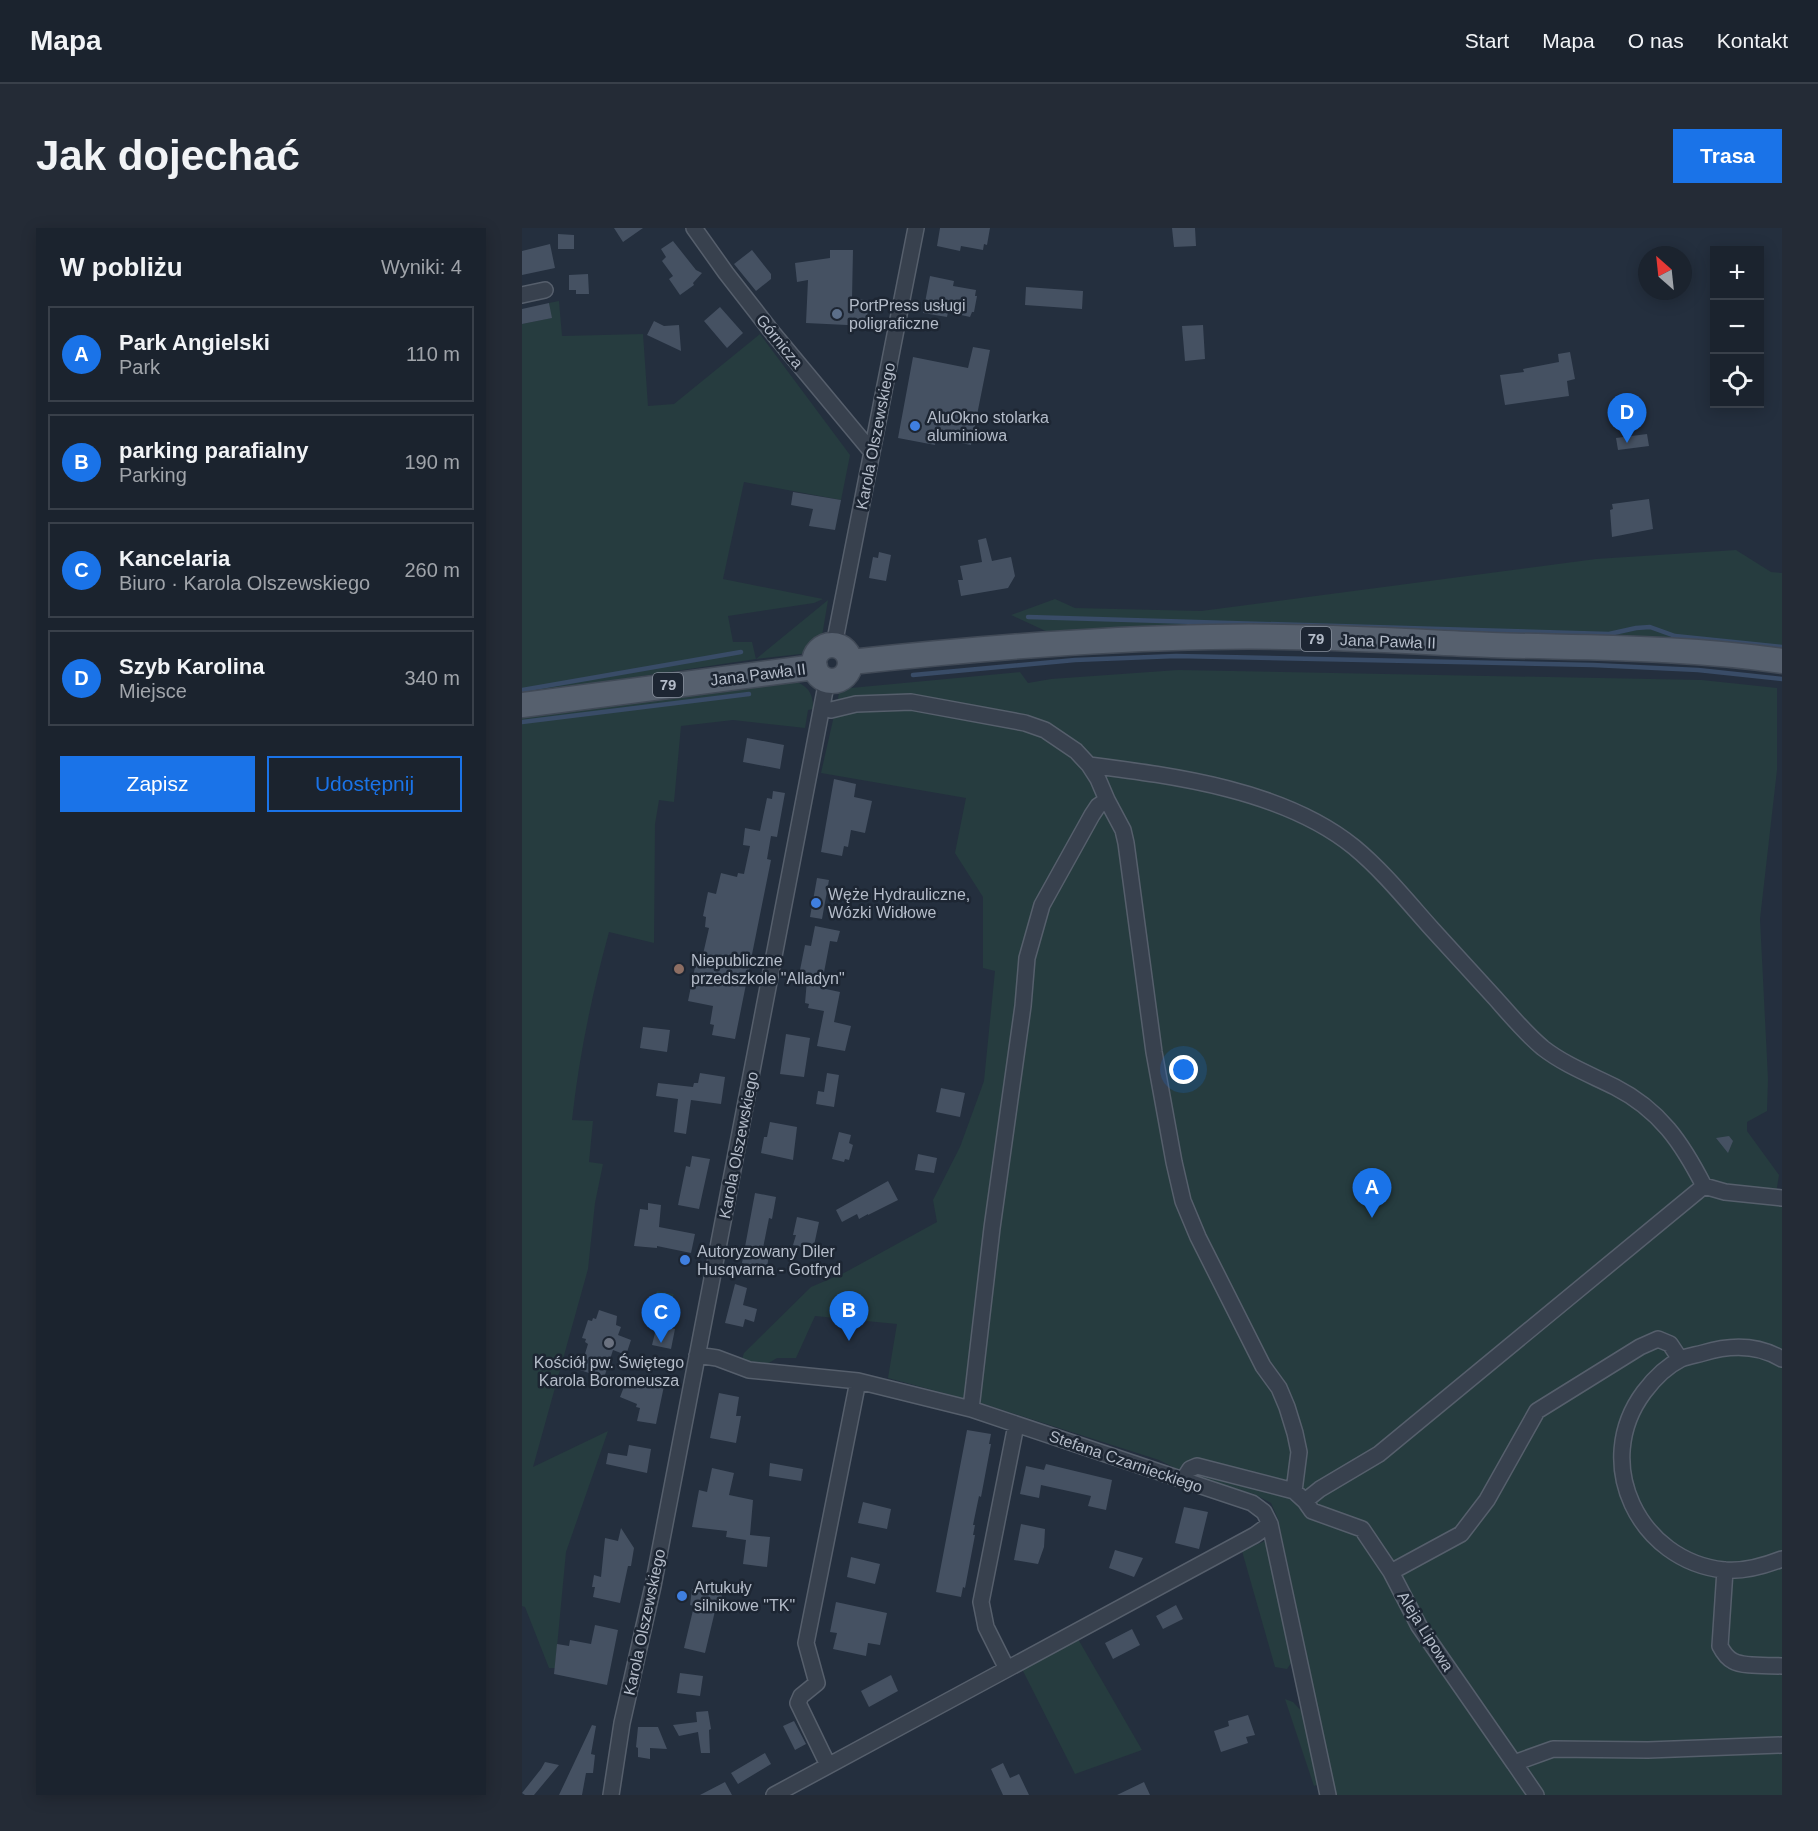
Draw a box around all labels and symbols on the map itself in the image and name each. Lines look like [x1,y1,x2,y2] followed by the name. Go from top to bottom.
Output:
[1638,246,1692,300] north arrow
[849,297,966,332] place label: PortPress usługi poligraficzne
[830,307,844,321] marker: PortPress usługi poligraficzne
[753,311,806,372] street label: Górnicza
[853,361,898,511] street label: Karola Olszewskiego
[1608,394,1646,443] pin: D
[927,409,1049,444] place label: AluOkno stolarka aluminiowa
[908,419,922,433] marker: AluOkno stolarka aluminiowa
[1301,627,1331,651] road number: 79
[1340,631,1436,652] street label: Jana Pawła II
[709,660,807,689] street label: Jana Pawła II
[653,673,683,697] road number: 79
[828,886,970,921] place label: Węże Hydrauliczne, Wózki Widłowe
[809,896,823,910] marker: Węże Hydrauliczne, Wózki Widłowe
[691,952,845,987] place label: Niepubliczne przedszkole "Alladyn"
[672,962,686,976] marker: Niepubliczne przedszkole "Alladyn"
[1169,1055,1198,1084] your location
[716,1070,761,1220] street label: Karola Olszewskiego
[1352,1168,1392,1218] pin: A
[697,1243,841,1278] place label: Autoryzowany Diler Husqvarna - Gotfryd
[678,1253,692,1267] marker: Autoryzowany Diler Husqvarna - Gotfryd
[830,1292,868,1341] pin: B
[642,1294,680,1343] pin: C
[602,1336,616,1350] marker: Kościół pw. Świętego Karola Boromeusza
[534,1353,684,1389] place label: Kościół pw. Świętego Karola Boromeusza
[1047,1427,1205,1496] street label: Stefana Czarnieckiego
[621,1547,668,1697] street label: Karola Olszewskiego
[694,1579,795,1614] place label: Artukuły silnikowe "TK"
[1394,1588,1457,1674] street label: Aleja Lipowa
[675,1589,689,1603] marker: Artukuły silnikowe "TK"

